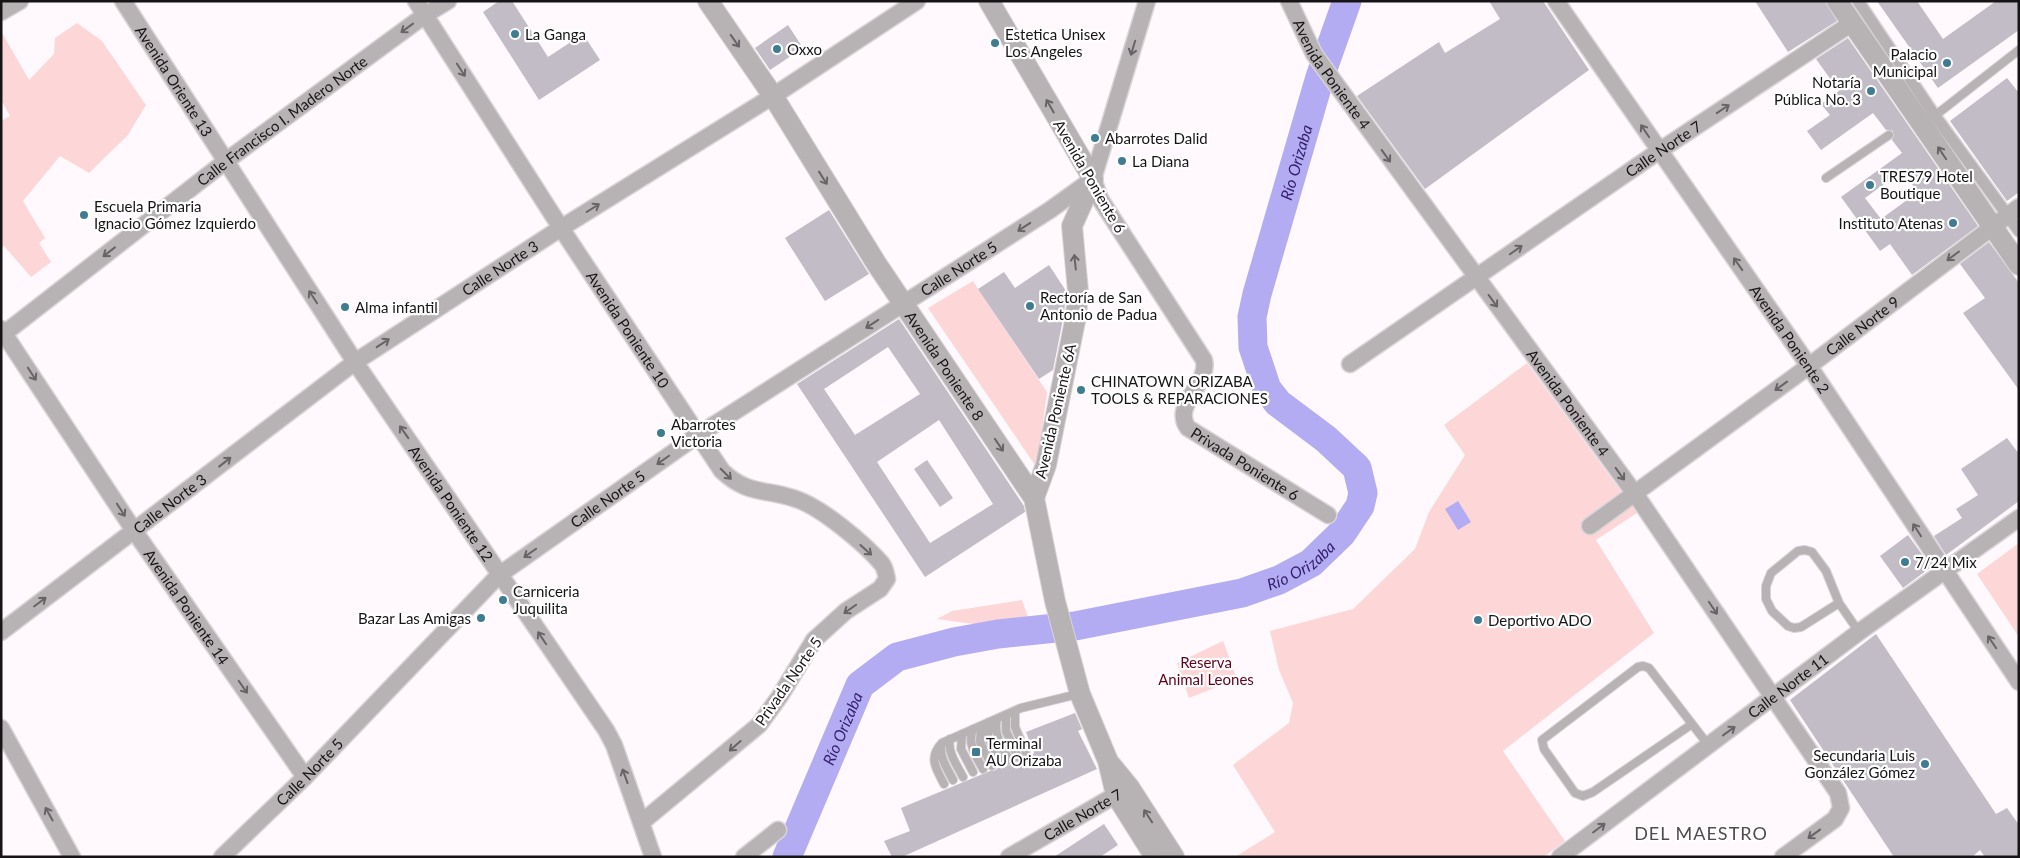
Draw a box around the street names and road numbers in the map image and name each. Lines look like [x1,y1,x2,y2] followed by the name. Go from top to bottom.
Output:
[1290,16,1375,133] street label: Avenida Poniente 4
[132,22,217,140] street label: Avenida Oriente 13
[193,52,370,189] street label: Calle Francisco I. Madero Norte
[1050,116,1130,236] street label: Avenida Poniente 6
[1622,117,1705,181] street label: Calle Norte 7
[458,236,541,299] street label: Calle Norte 3
[917,237,1000,300] street label: Calle Norte 5
[583,268,674,392] street label: Avenida Poniente 10
[1746,281,1834,397] street label: Avenida Poniente 2
[1822,292,1903,359] street label: Calle Norte 9
[902,308,988,424] street label: Avenida Poniente 8
[1031,341,1079,480] street label: Avenida Poniente 6A
[1523,346,1613,460] street label: Avenida Poniente 4
[1188,423,1303,504] street label: Privada Poniente 6
[405,442,497,565] street label: Avenida Poniente 12
[567,466,648,531] street label: Calle Norte 5
[129,470,210,537] street label: Calle Norte 3
[140,545,233,668] street label: Avenida Poniente 14
[751,633,825,729] street label: Privada Norte 5
[1744,650,1832,722] street label: Calle Norte 11
[272,734,346,809] street label: Calle Norte 5
[1040,784,1125,844] street label: Calle Norte 7

